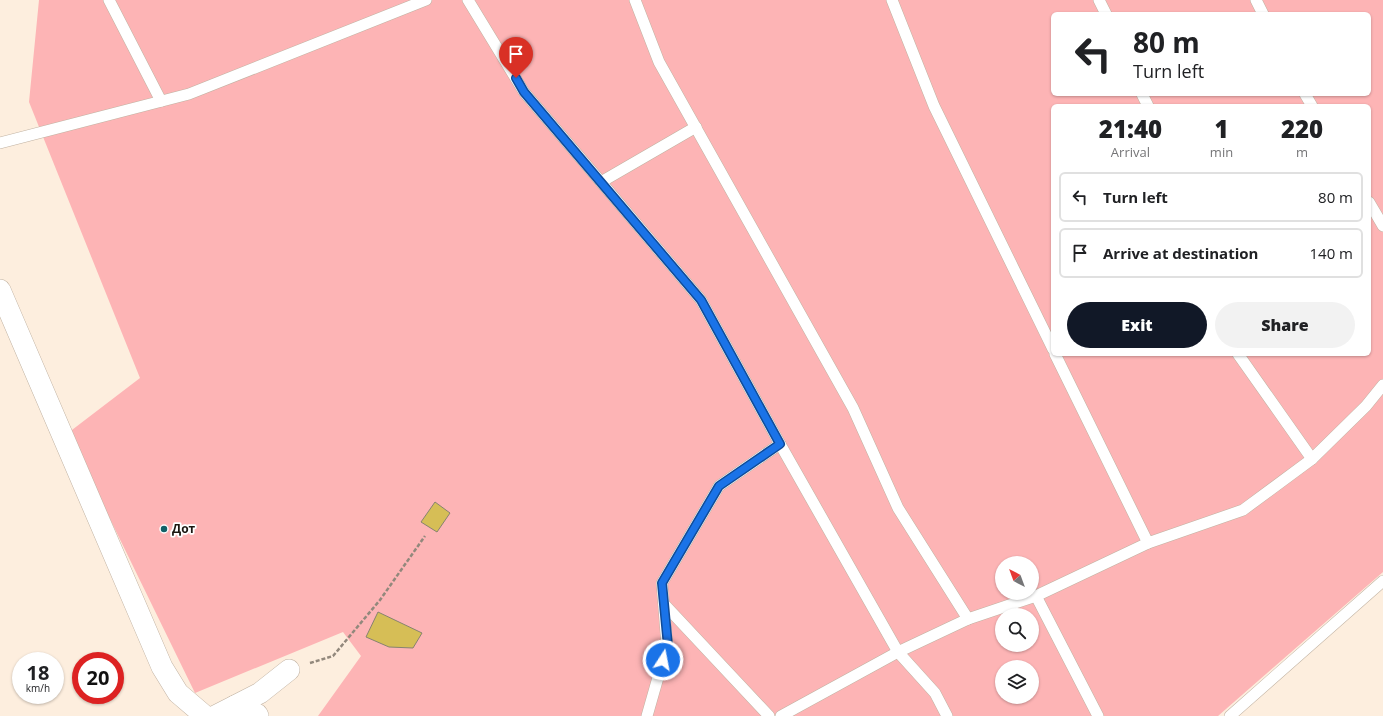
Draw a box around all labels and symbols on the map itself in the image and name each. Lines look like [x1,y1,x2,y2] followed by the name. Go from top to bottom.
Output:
[499,37,533,78] pin
[172,520,196,537] place label: Дот
[159,524,169,534] marker: Дот
[995,556,1039,600] north arrow
[642,639,684,681] position arrow
[72,652,124,704] speed limit sign: 20

